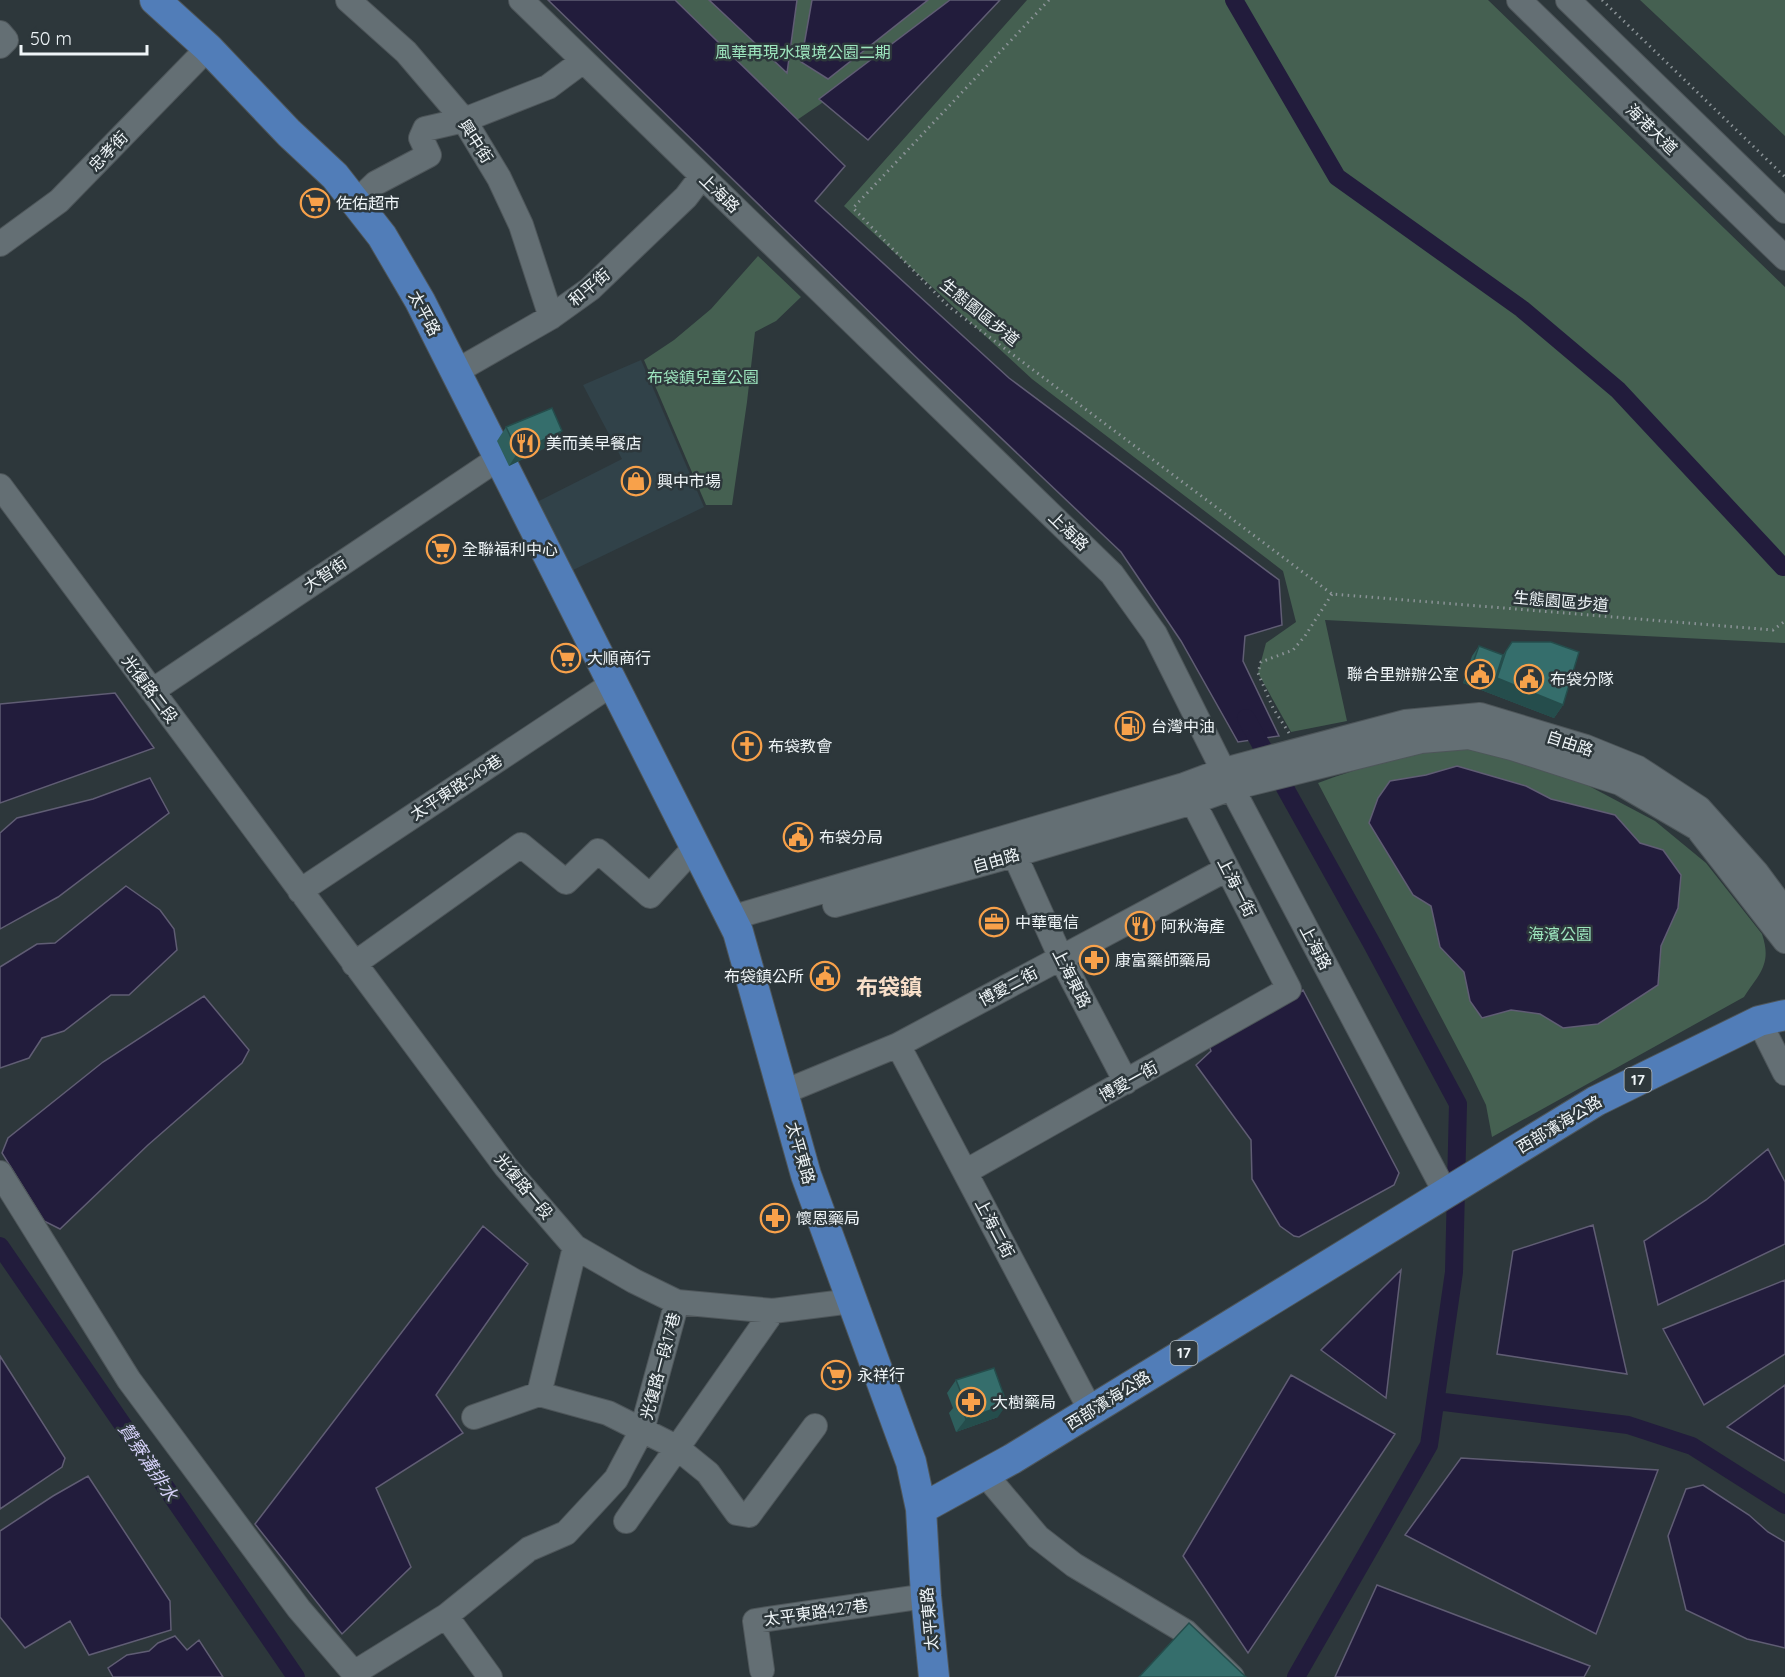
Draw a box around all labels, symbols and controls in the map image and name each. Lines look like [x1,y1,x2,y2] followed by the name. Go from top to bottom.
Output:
[21,18,147,56] scale bar
[30,27,72,50] text: 50 m
[715,42,891,62] park label: 風華再現水環境公園二期
[1622,100,1682,158] street label: 海港大道
[455,115,497,167] street label: 興中街
[84,127,132,175] street label: 忠孝街
[696,169,744,217] street label: 上海路
[299,187,331,219] supermarket icon: 佐佑超市
[336,193,400,213] place label: 佐佑超市
[564,264,614,310] street label: 和平街
[936,274,1024,350] street label: 生態園區步道
[405,287,445,339] street label: 太平路
[647,367,759,387] park label: 布袋鎮兒童公園
[509,427,541,459] restaurant icon: 美而美早餐店
[546,433,642,453] place label: 美而美早餐店
[620,465,652,497] shop icon: 興中市場
[657,471,721,491] place label: 興中市場
[1045,507,1093,555] street label: 上海路
[425,533,457,565] supermarket icon: 全聯福利中心
[462,539,558,559] place label: 全聯福利中心
[300,552,350,596] street label: 大智街
[1512,587,1610,615] street label: 生態園區步道
[550,642,582,674] supermarket icon: 大順商行
[587,648,651,668] place label: 大順商行
[118,651,182,727] street label: 光復路二段
[1464,658,1496,690] public building icon: 聯合里辦辦公室
[1513,663,1545,695] public building icon: 布袋分隊
[1347,664,1459,684] place label: 聯合里辦辦公室
[1550,669,1614,689] place label: 布袋分隊
[1114,710,1146,742] fuel station icon: 台灣中油
[1151,716,1215,736] place label: 台灣中油
[1544,726,1596,760] street label: 自由路
[731,730,763,762] church icon: 布袋教會
[768,736,832,756] place label: 布袋教會
[406,750,506,824] street label: 太平東路549巷
[782,821,814,853] public building icon: 布袋分局
[819,827,883,847] place label: 布袋分局
[970,844,1022,876] street label: 自由路
[1214,854,1260,920] street label: 上海一街
[978,906,1010,938] office icon: 中華電信
[1124,910,1156,942] restaurant icon: 阿秋海產
[1015,912,1079,932] place label: 中華電信
[1161,916,1225,936] place label: 阿秋海產
[1296,921,1336,973] street label: 上海路
[1528,924,1592,944] park label: 海濱公園
[1078,944,1110,976] pharmacy icon: 康富藥師藥局
[1049,945,1095,1011] street label: 上海東路
[1115,950,1211,970] place label: 康富藥師藥局
[809,960,841,992] public building icon: 布袋鎮公所
[975,962,1041,1010] street label: 博愛二街
[724,966,804,986] place label: 布袋鎮公所
[856,973,922,1001] district label: 布袋鎮
[1095,1057,1161,1105] street label: 博愛一街
[1624,1068,1652,1092] road number: 17
[1513,1091,1605,1157] street label: 西部濱海公路
[783,1119,819,1187] street label: 太平東路
[491,1149,557,1223] street label: 光復路一段
[971,1195,1019,1261] street label: 上海二街
[759,1202,791,1234] pharmacy icon: 懷恩藥局
[796,1208,860,1228] place label: 懷恩藥局
[636,1310,684,1422] street label: 光復路一段17巷
[1170,1341,1198,1365] road number: 17
[820,1359,852,1391] supermarket icon: 永祥行
[857,1365,905,1385] place label: 永祥行
[1062,1366,1154,1434] street label: 西部濱海公路
[955,1386,987,1418] pharmacy icon: 大樹藥局
[992,1392,1056,1412] place label: 大樹藥局
[114,1418,184,1506] water label: 贊寮溝排水
[916,1586,942,1652] street label: 太平東路
[763,1595,869,1629] street label: 太平東路427巷

